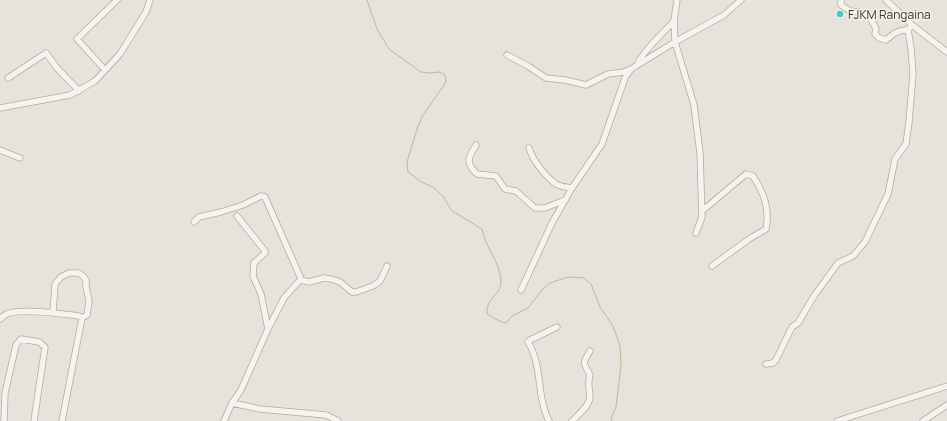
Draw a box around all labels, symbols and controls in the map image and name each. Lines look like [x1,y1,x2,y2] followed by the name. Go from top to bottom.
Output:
[848,6,931,23] place label: FJKM Rangaina
[835,9,845,19] marker: FJKM Rangaina

